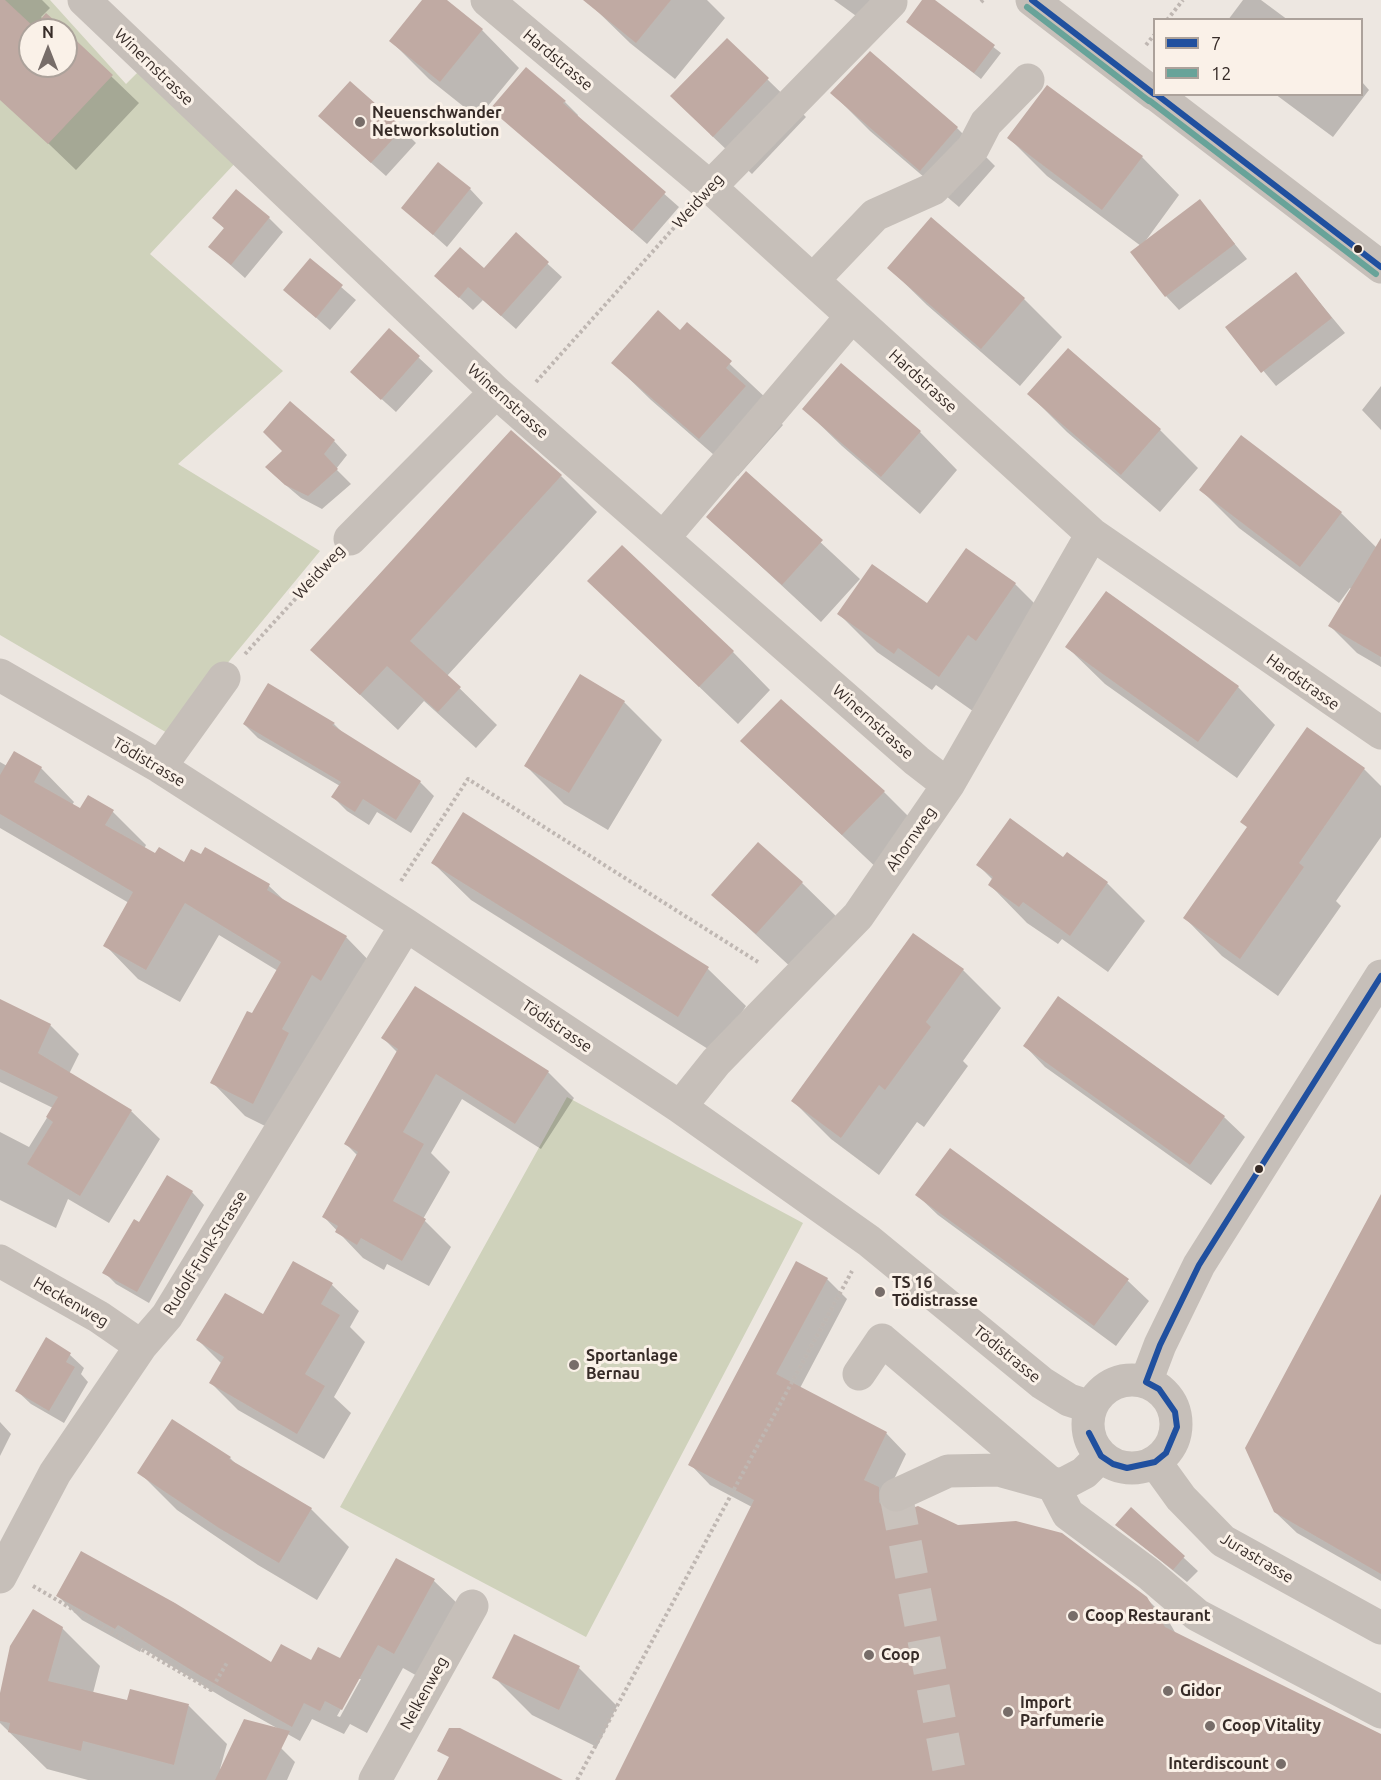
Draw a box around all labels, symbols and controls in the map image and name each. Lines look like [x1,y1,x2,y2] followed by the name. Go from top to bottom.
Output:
[18,18,78,78] north arrow
[1153,18,1363,96] legend
[42,23,54,41] text: N
[111,25,197,109] street label: Winernstrasse
[519,25,597,95] street label: Hardstrasse
[1211,33,1221,53] text: 7
[1211,63,1231,83] text: 12
[372,103,502,141] place label: Neuenschwander Networksolution
[353,115,367,129] marker: Neuenschwander Networksolution
[668,170,728,232] street label: Weidweg
[1352,243,1364,255] unlabelled marker
[885,345,961,417] street label: Hardstrasse
[464,360,552,442] street label: Winernstrasse
[289,541,349,603] street label: Weidweg
[1263,650,1343,714] street label: Hardstrasse
[829,681,917,763] street label: Winernstrasse
[109,733,189,791] street label: Tödistrasse
[882,803,940,875] street label: Ahornweg
[518,995,596,1057] street label: Tödistrasse
[1253,1163,1265,1175] unlabelled marker
[159,1187,251,1319] street label: Rudolf-Funk-Strasse
[30,1273,112,1331] street label: Heckenweg
[892,1273,978,1311] place label: TS 16 Tödistrasse
[873,1285,887,1299] marker: TS 16 Tödistrasse
[969,1321,1045,1387] street label: Tödistrasse
[586,1346,678,1384] place label: Sportanlage Bernau
[567,1358,581,1372] marker: Sportanlage Bernau
[1217,1529,1297,1587] street label: Jurastrasse
[1085,1606,1211,1626] place label: Coop Restaurant
[1066,1609,1080,1623] marker: Coop Restaurant
[881,1645,920,1665] place label: Coop
[862,1648,876,1662] marker: Coop
[396,1653,452,1733] street label: Nelkenweg
[1180,1681,1221,1701] place label: Gidor
[1161,1684,1175,1698] marker: Gidor
[1020,1693,1104,1731] place label: Import Parfumerie
[1001,1705,1015,1719] marker: Import Parfumerie
[1222,1716,1321,1736] place label: Coop Vitality
[1203,1719,1217,1733] marker: Coop Vitality
[1168,1754,1269,1774] place label: Interdiscount
[1274,1757,1288,1771] marker: Interdiscount

